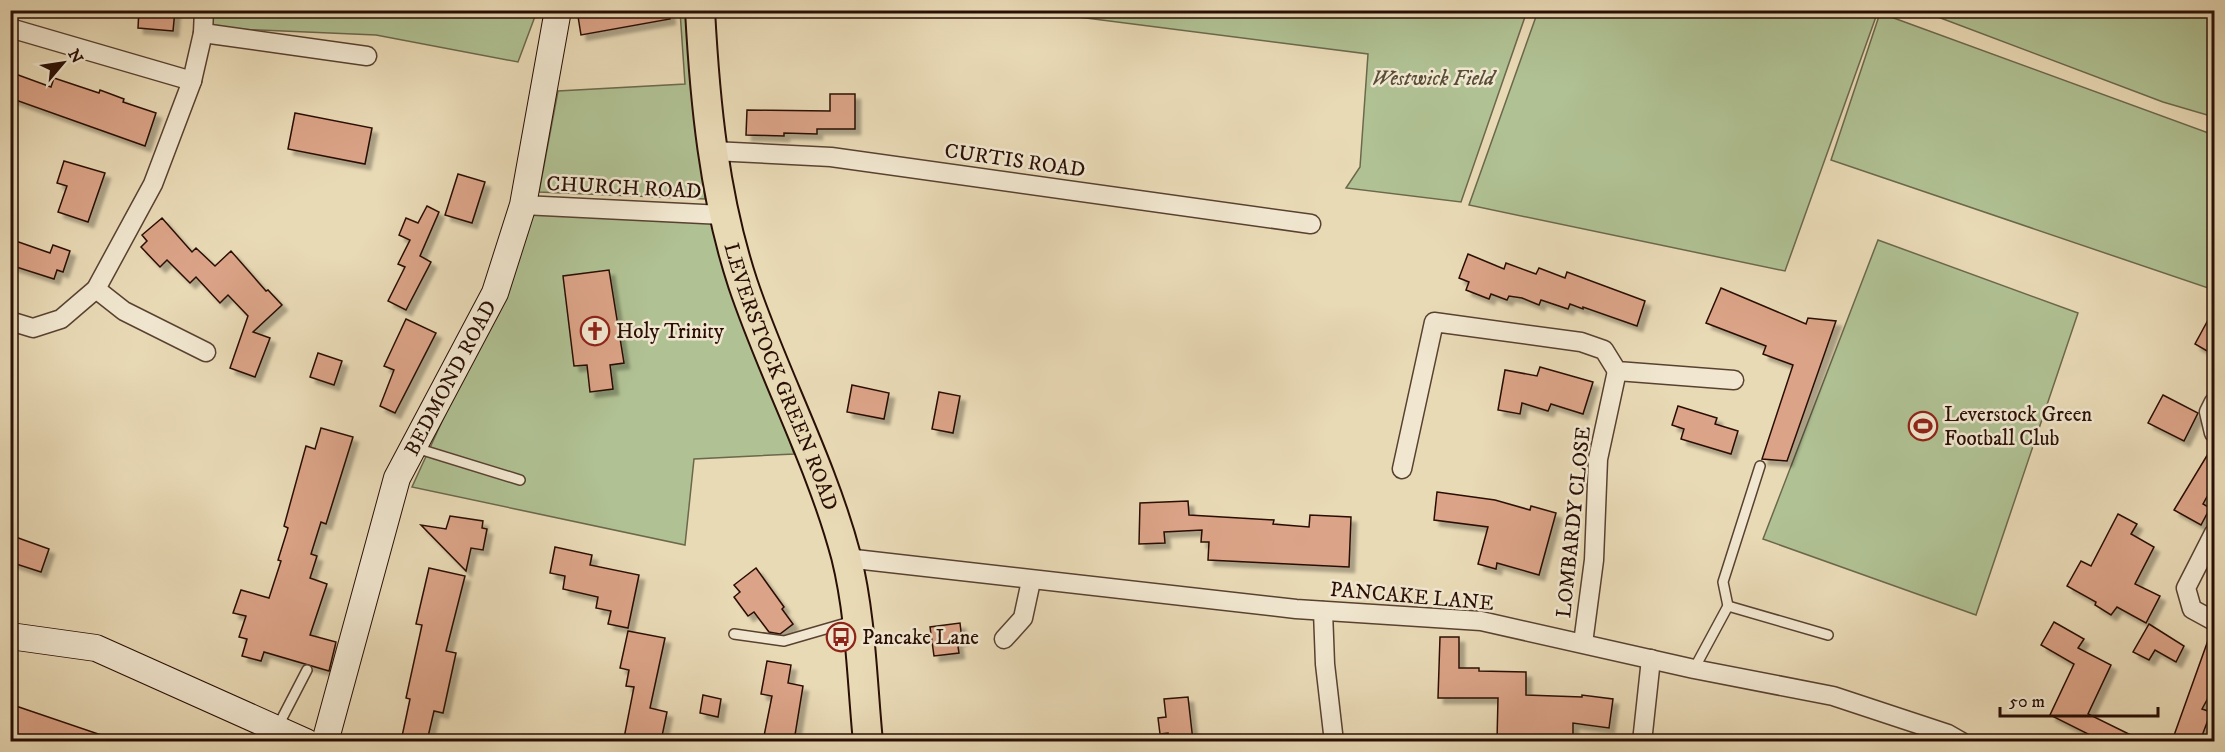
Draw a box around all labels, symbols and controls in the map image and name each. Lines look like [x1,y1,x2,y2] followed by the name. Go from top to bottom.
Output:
[33,33,93,93] north arrow
[63,46,87,67] text: N
[1372,66,1497,92] park label: Westwick Field
[943,138,1087,184] street label: CURTIS ROAD
[546,171,702,205] street label: CHURCH ROAD
[717,240,843,514] street label: LEVERSTOCK GREEN ROAD
[399,296,503,460] street label: BEDMOND ROAD
[579,315,611,347] church icon: Holy Trinity
[616,319,725,345] place label: Holy Trinity
[1944,402,2092,452] place label: Leverstock Green Football Club
[1907,410,1939,442] sports icon: Leverstock Green Football Club
[1551,425,1597,619] street label: LOMBARDY CLOSE
[1329,577,1495,617] street label: PANCAKE LANE
[825,621,857,653] bus stop icon: Pancake Lane
[862,625,979,651] place label: Pancake Lane
[2000,680,2158,718] scale bar
[2009,691,2045,713] text: 50 m

